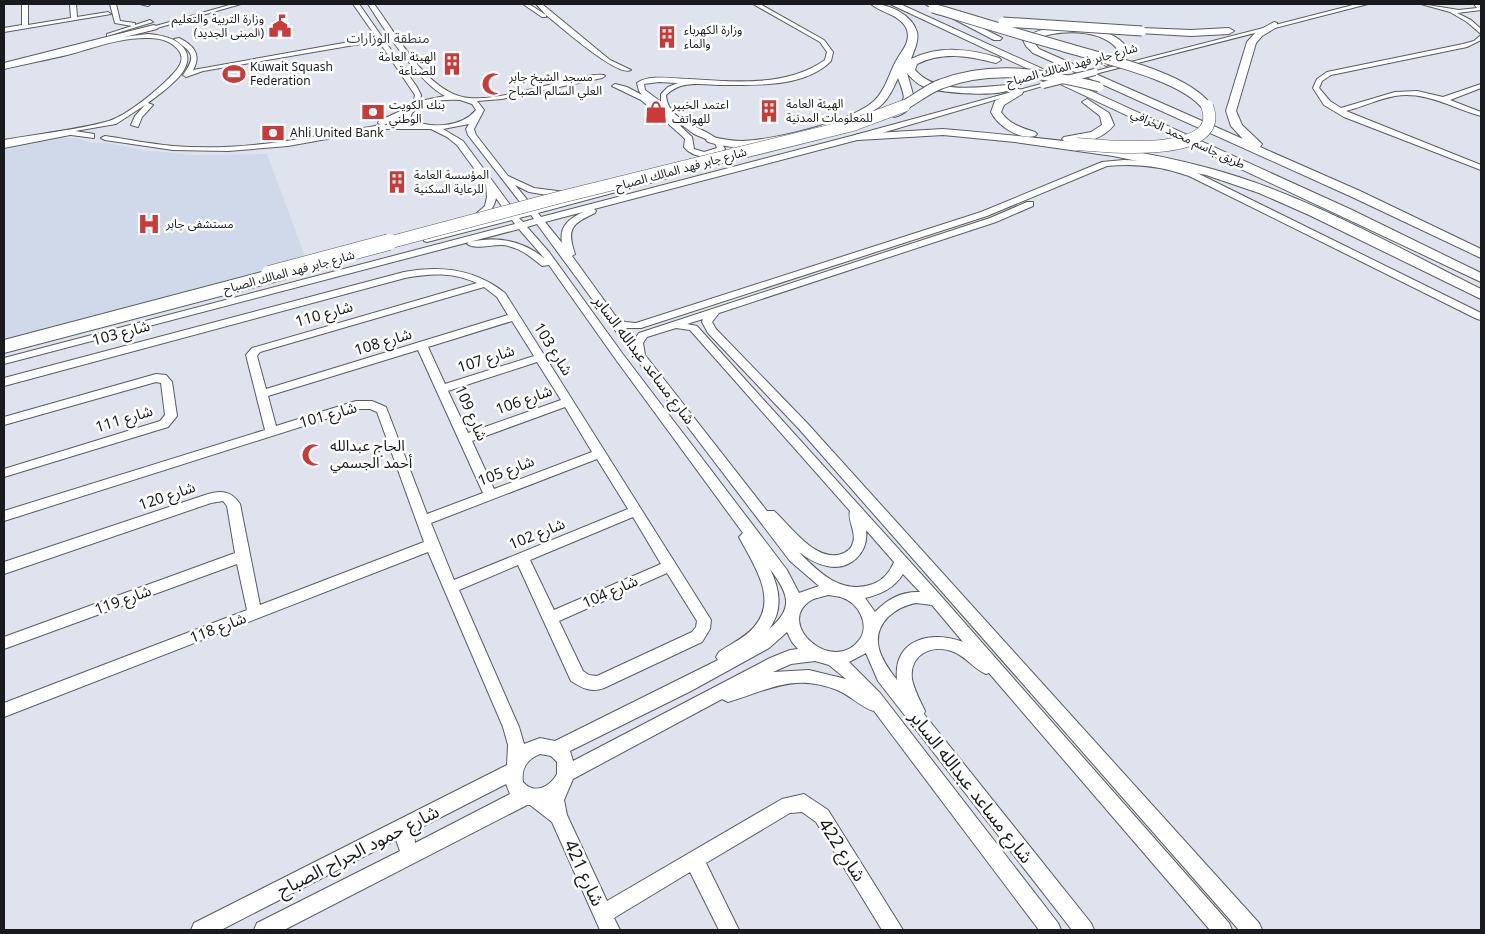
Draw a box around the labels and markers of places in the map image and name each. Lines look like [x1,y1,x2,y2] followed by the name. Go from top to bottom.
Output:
[171,10,264,41] place label: وزارة التربية والتعليم (المبنى الجديد)
[267,13,293,39] public building icon: وزارة التربية والتعليم (المبنى الجديد)
[684,21,742,52] place label: وزارة الكهرباء والماء
[654,24,680,50] building icon: وزارة الكهرباء والماء
[379,48,436,79] place label: الهيئة العامة للصناعة
[439,51,465,77] building icon: الهيئة العامة للصناعة
[250,58,333,89] place label: Kuwait Squash Federation
[221,61,247,87] sports icon: Kuwait Squash Federation
[508,68,602,101] place label: مسجد الشيخ جابر العلي السالم الصباح
[480,71,506,97] mosque icon: مسجد الشيخ جابر العلي السالم الصباح
[786,95,873,126] place label: الهيئة العامة للمعلومات المدنية
[389,96,445,129] place label: بنك الكويت الوطني
[671,96,729,127] place label: اعتمد الخبير للهواتف
[756,98,782,124] building icon: الهيئة العامة للمعلومات المدنية
[360,99,386,125] bank icon: بنك الكويت الوطني
[643,99,669,125] shop icon: اعتمد الخبير للهواتف
[260,120,286,146] bank icon: Ahli United Bank
[290,124,384,141] place label: Ahli United Bank
[414,166,489,197] place label: المؤسسة العامة للرعاية السكنية
[384,169,410,195] building icon: المؤسسة العامة للرعاية السكنية
[136,211,162,237] hospital icon: مستشفى جابر
[165,215,234,232] place label: مستشفى جابر
[330,435,413,474] place label: الحاج عبدالله أحمد الجسمي
[300,442,326,468] mosque icon: الحاج عبدالله أحمد الجسمي

